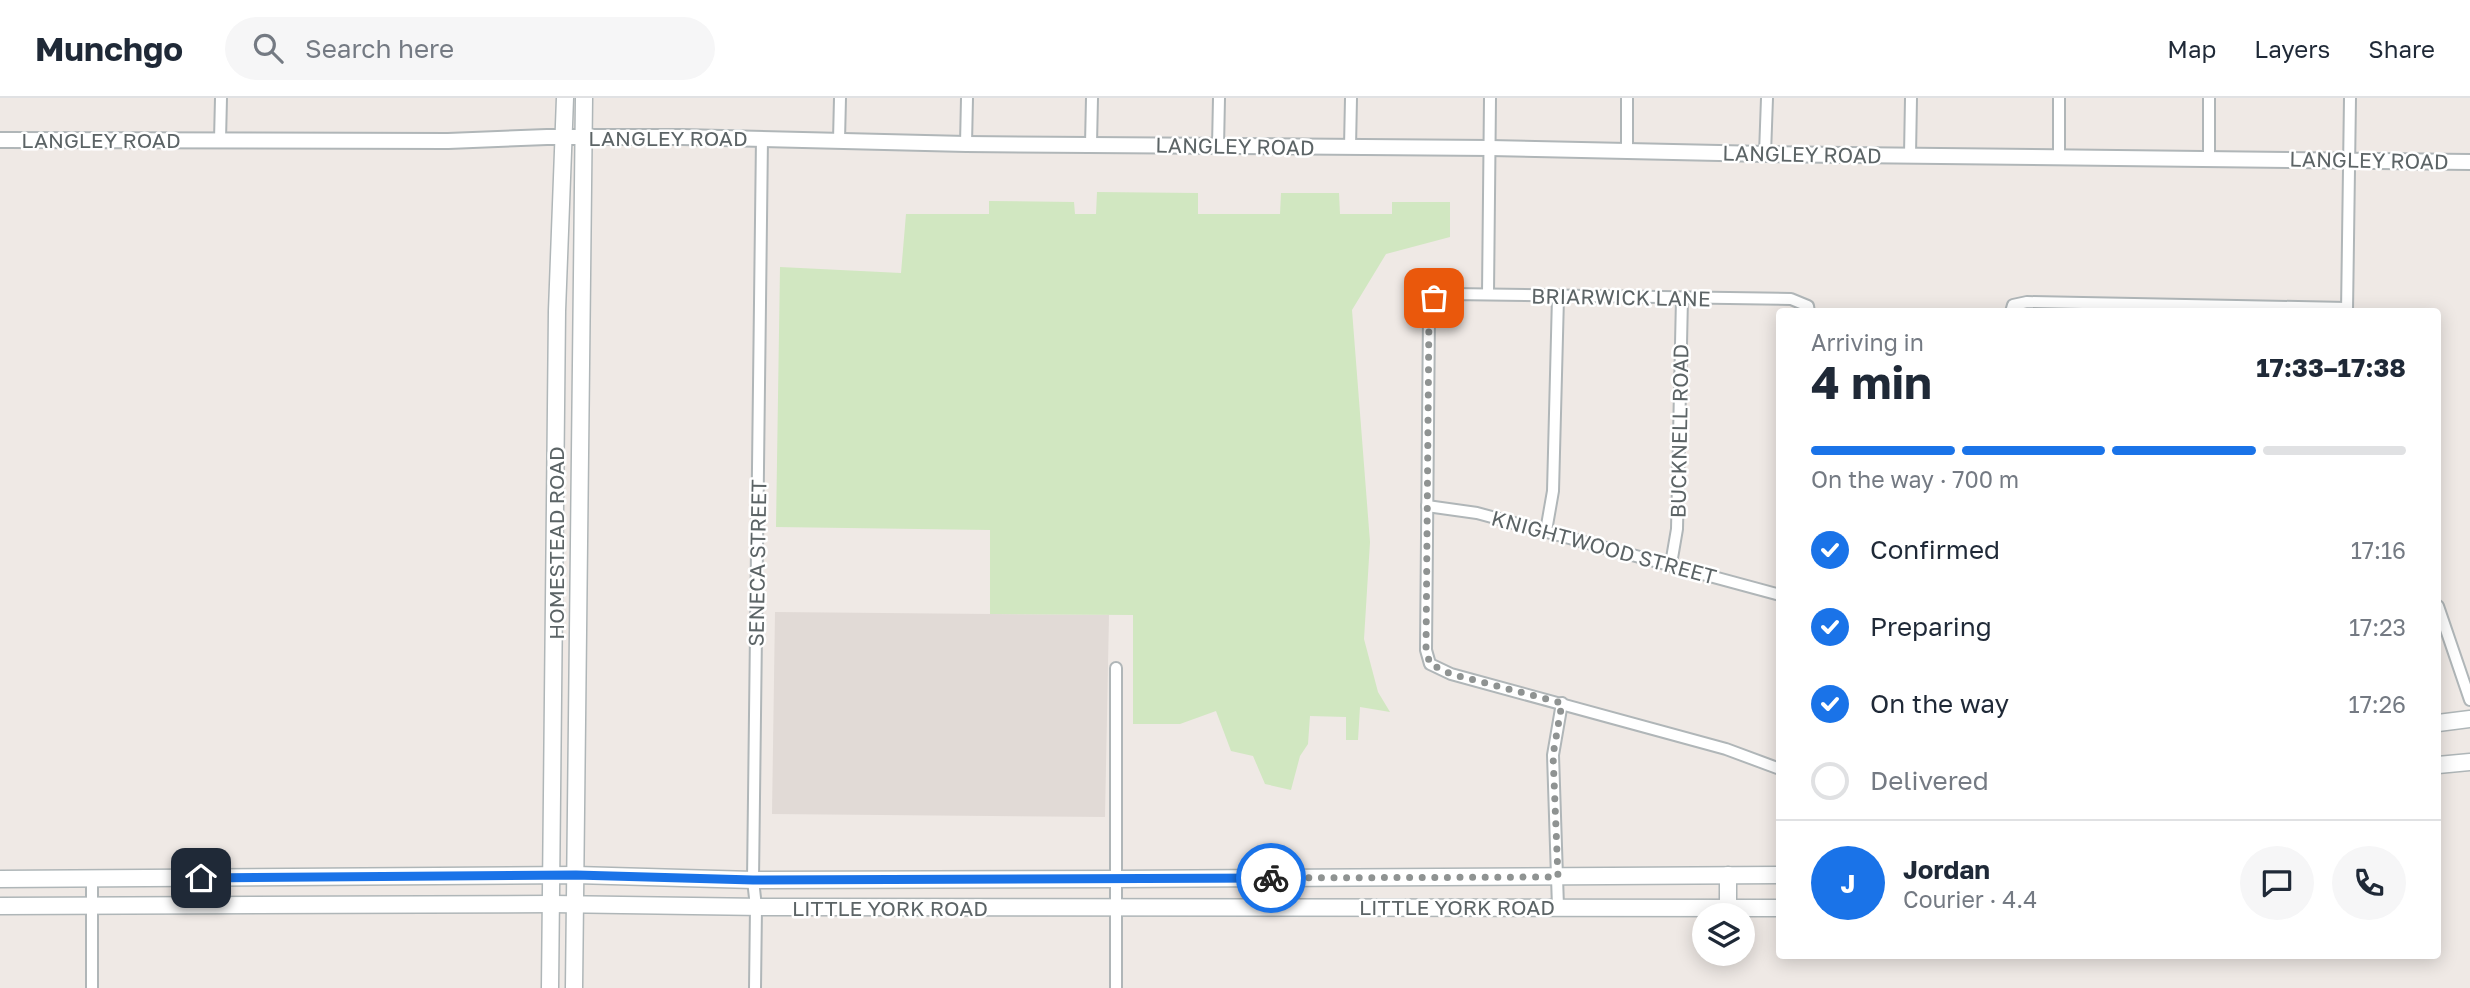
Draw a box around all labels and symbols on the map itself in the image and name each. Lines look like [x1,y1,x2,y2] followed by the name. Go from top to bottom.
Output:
[588,125,748,151] street label: LANGLEY ROAD
[21,127,181,153] street label: LANGLEY ROAD
[1155,132,1315,160] street label: LANGLEY ROAD
[1722,140,1882,168] street label: LANGLEY ROAD
[2289,146,2449,174] street label: LANGLEY ROAD
[1404,268,1464,328] pin
[1531,282,1711,312] street label: BRIARWICK LANE
[1664,344,1694,518] street label: BUCKNELL ROAD
[543,446,569,640] street label: HOMESTEAD ROAD
[743,479,771,647] street label: SENECA STREET
[1489,504,1719,590] street label: KNIGHTWOOD STREET
[1236,843,1306,913] courier
[171,848,231,908] pin
[1359,894,1555,920] street label: LITTLE YORK ROAD
[792,895,988,921] street label: LITTLE YORK ROAD

